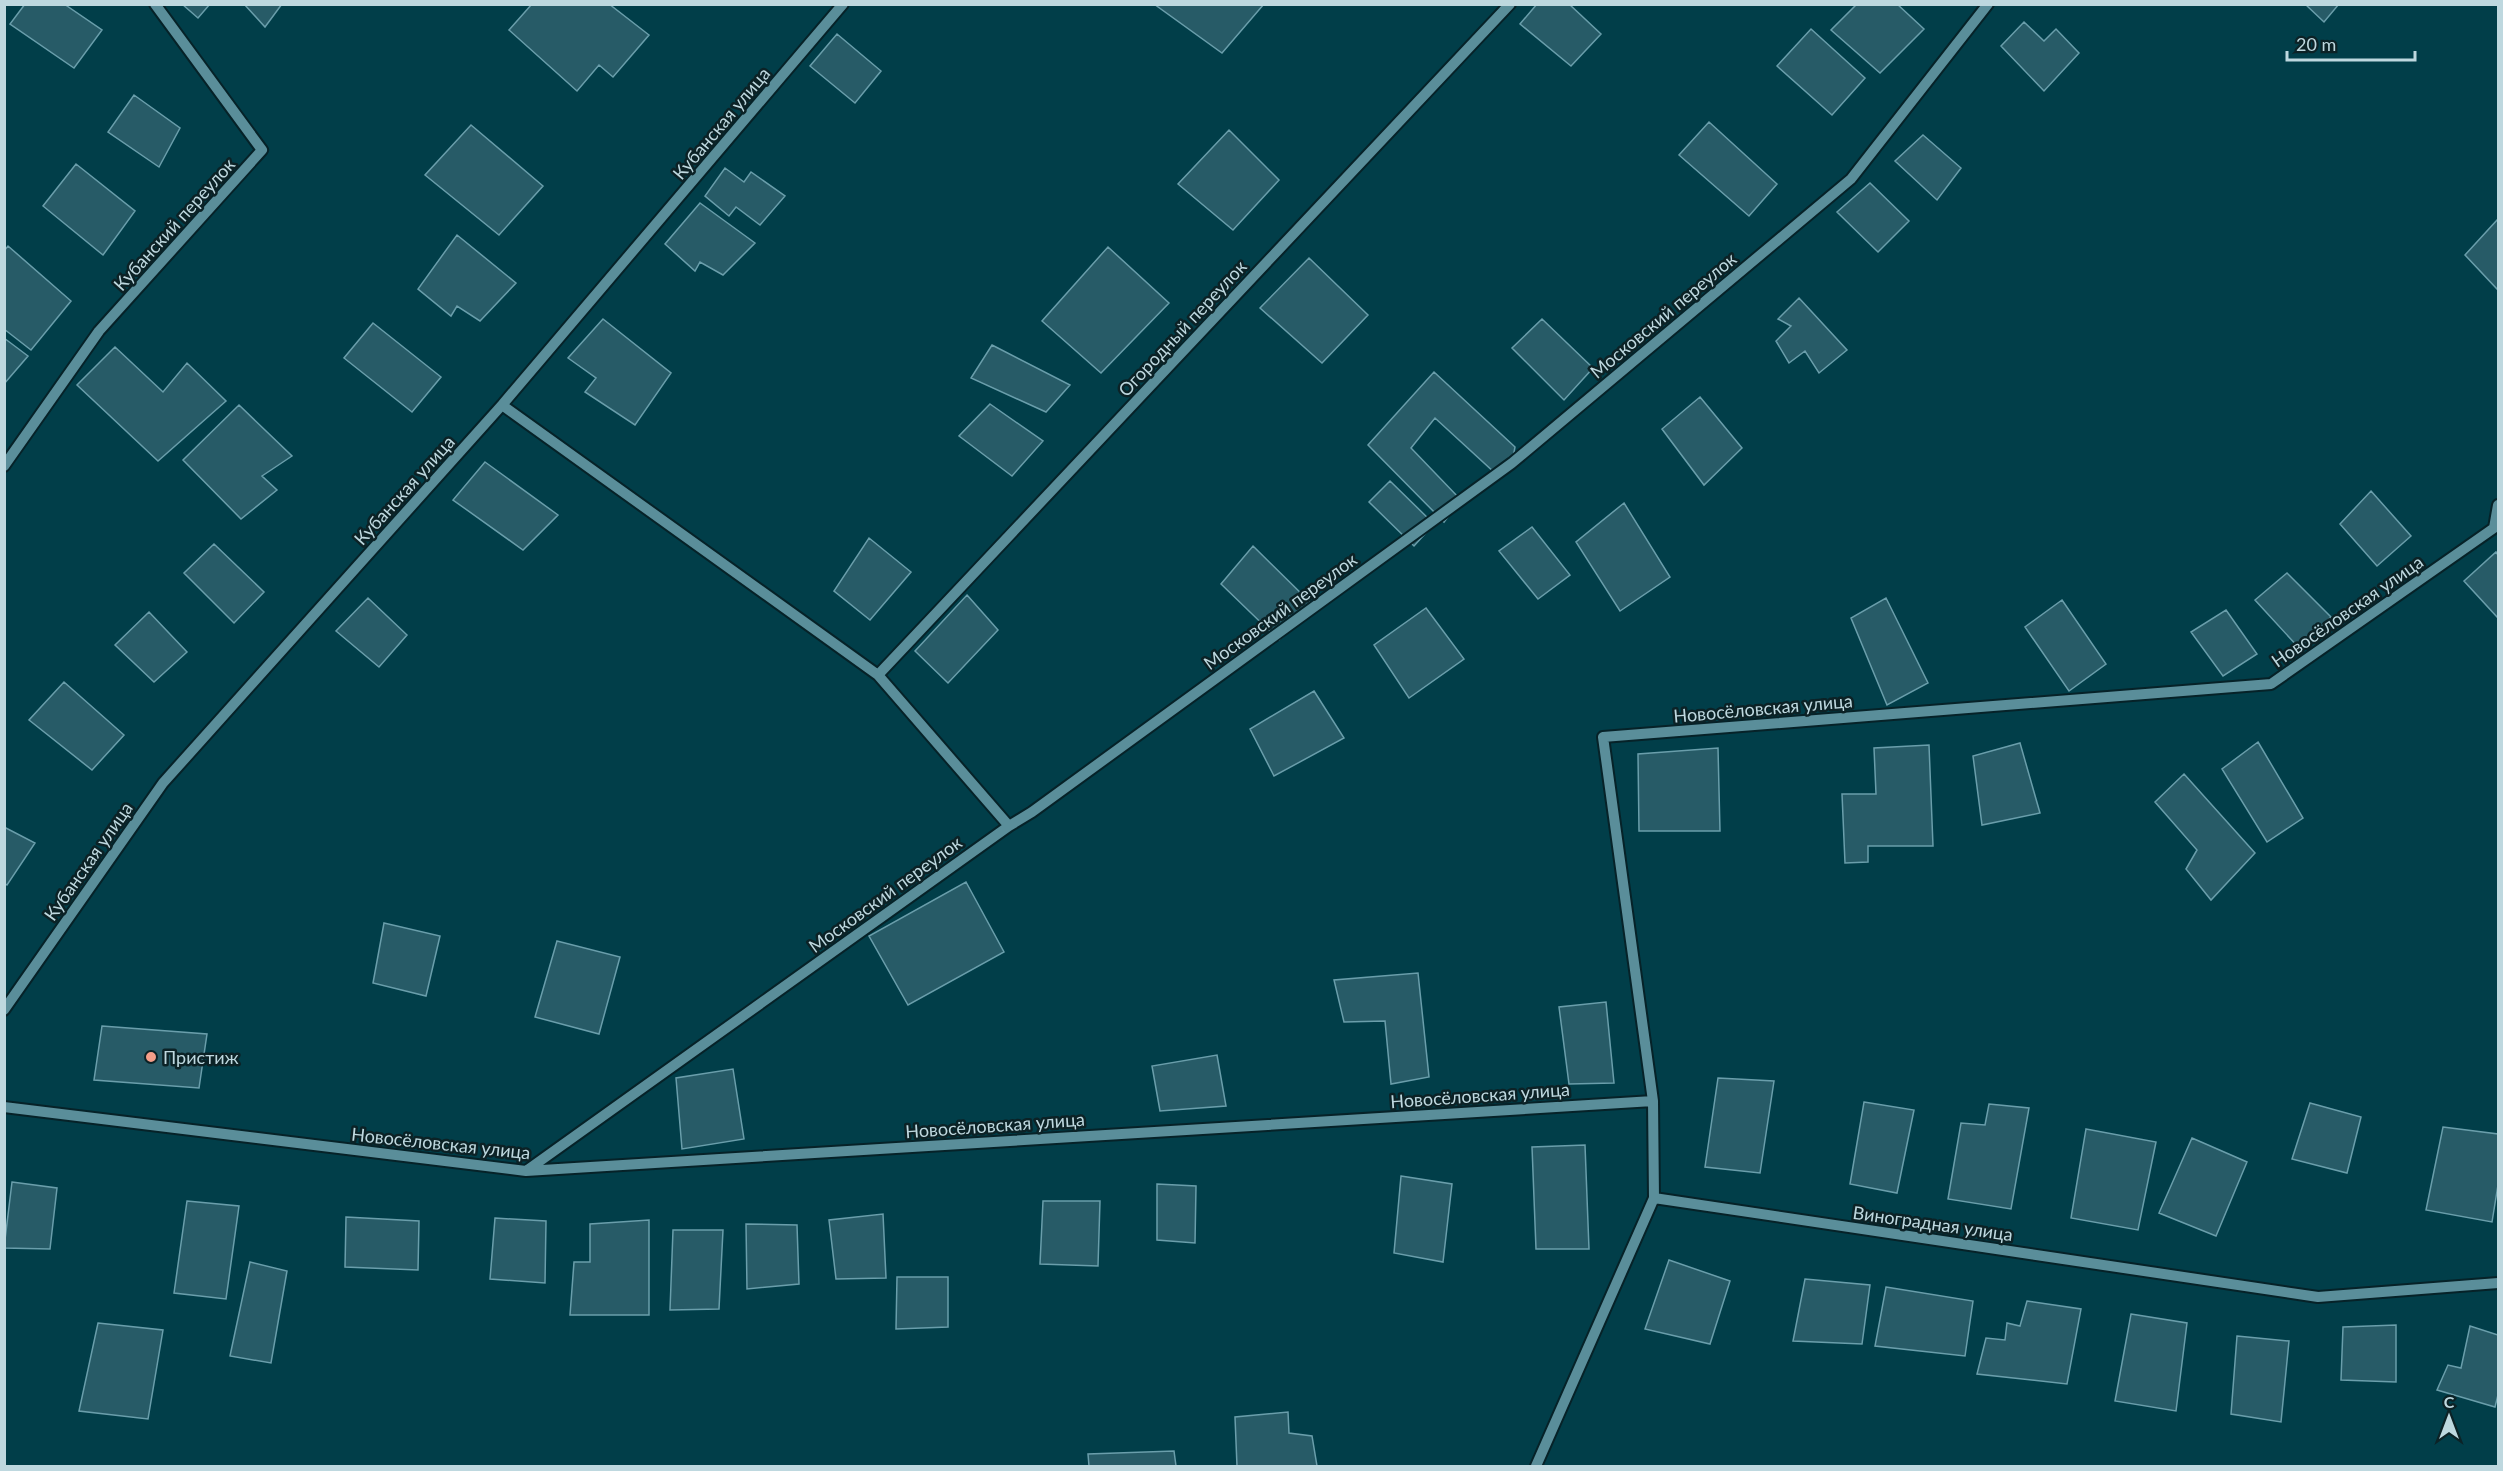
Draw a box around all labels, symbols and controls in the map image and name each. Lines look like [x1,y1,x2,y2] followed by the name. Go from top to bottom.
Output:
[2287,24,2414,62] scale bar
[2296,33,2336,55] text: 20 m
[668,62,774,184] street label: Кубанская улица
[109,153,240,295] street label: Кубанский переулок
[1585,247,1741,383] street label: Московский переулок
[1113,255,1251,401] street label: Огородный переулок
[349,431,459,549] street label: Кубанская улица
[1199,548,1361,674] street label: Московский переулок
[2267,550,2427,672] street label: Новосёловская улица
[1672,689,1854,727] street label: Новосёловская улица
[39,798,137,924] street label: Кубанская улица
[804,831,966,957] street label: Московский переулок
[163,1046,239,1068] place label: Пристиж
[144,1050,158,1064] marker: Пристиж
[1389,1078,1571,1112] street label: Новосёловская улица
[904,1108,1086,1142] street label: Новосёловская улица
[350,1123,532,1163] street label: Новосёловская улица
[1852,1201,2014,1245] street label: Виноградная улица
[2419,1387,2479,1447] north arrow
[2444,1392,2455,1411] text: С

